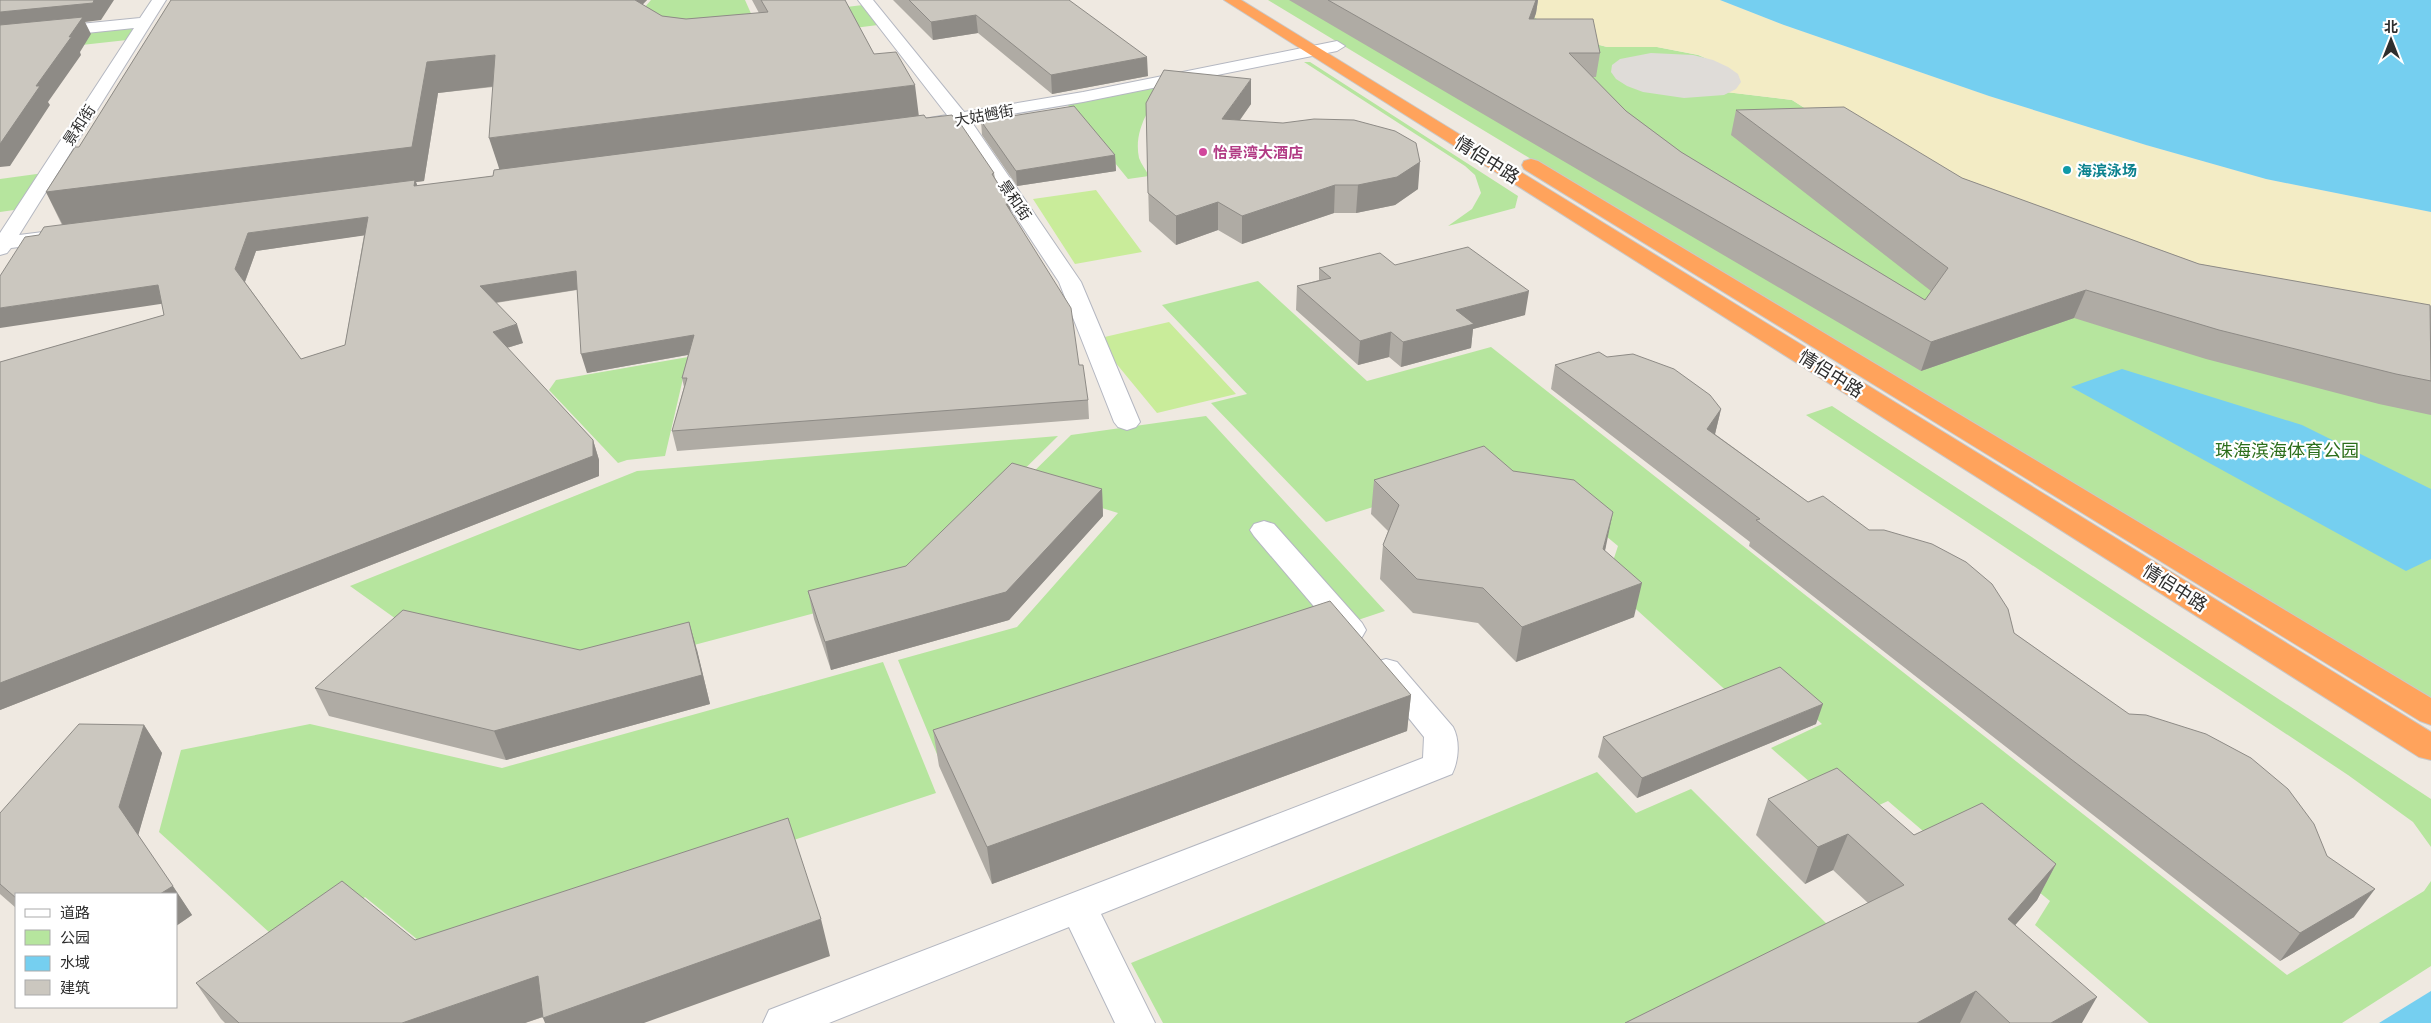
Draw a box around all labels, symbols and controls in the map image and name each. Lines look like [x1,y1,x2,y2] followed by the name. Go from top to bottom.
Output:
[2366,15,2416,65] north arrow
[2384,19,2398,35] text: 北
[60,101,98,149] street label: 景和街
[953,101,1015,129] street label: 大姑乸街
[1451,132,1523,188] street label: 情侣中路
[1213,144,1303,161] place label: 怡景湾大酒店
[1197,146,1209,158] marker: 怡景湾大酒店
[2077,162,2137,179] place label: 海滨泳场
[2061,164,2073,176] marker: 海滨泳场
[995,177,1035,223] street label: 景和街
[1795,346,1867,402] street label: 情侣中路
[2215,441,2359,461] park label: 珠海滨海体育公园
[2139,560,2211,616] street label: 情侣中路
[15,893,178,1008] legend
[60,904,90,921] text: 道路
[60,929,90,946] text: 公园
[60,954,90,971] text: 水域
[60,979,90,996] text: 建筑

